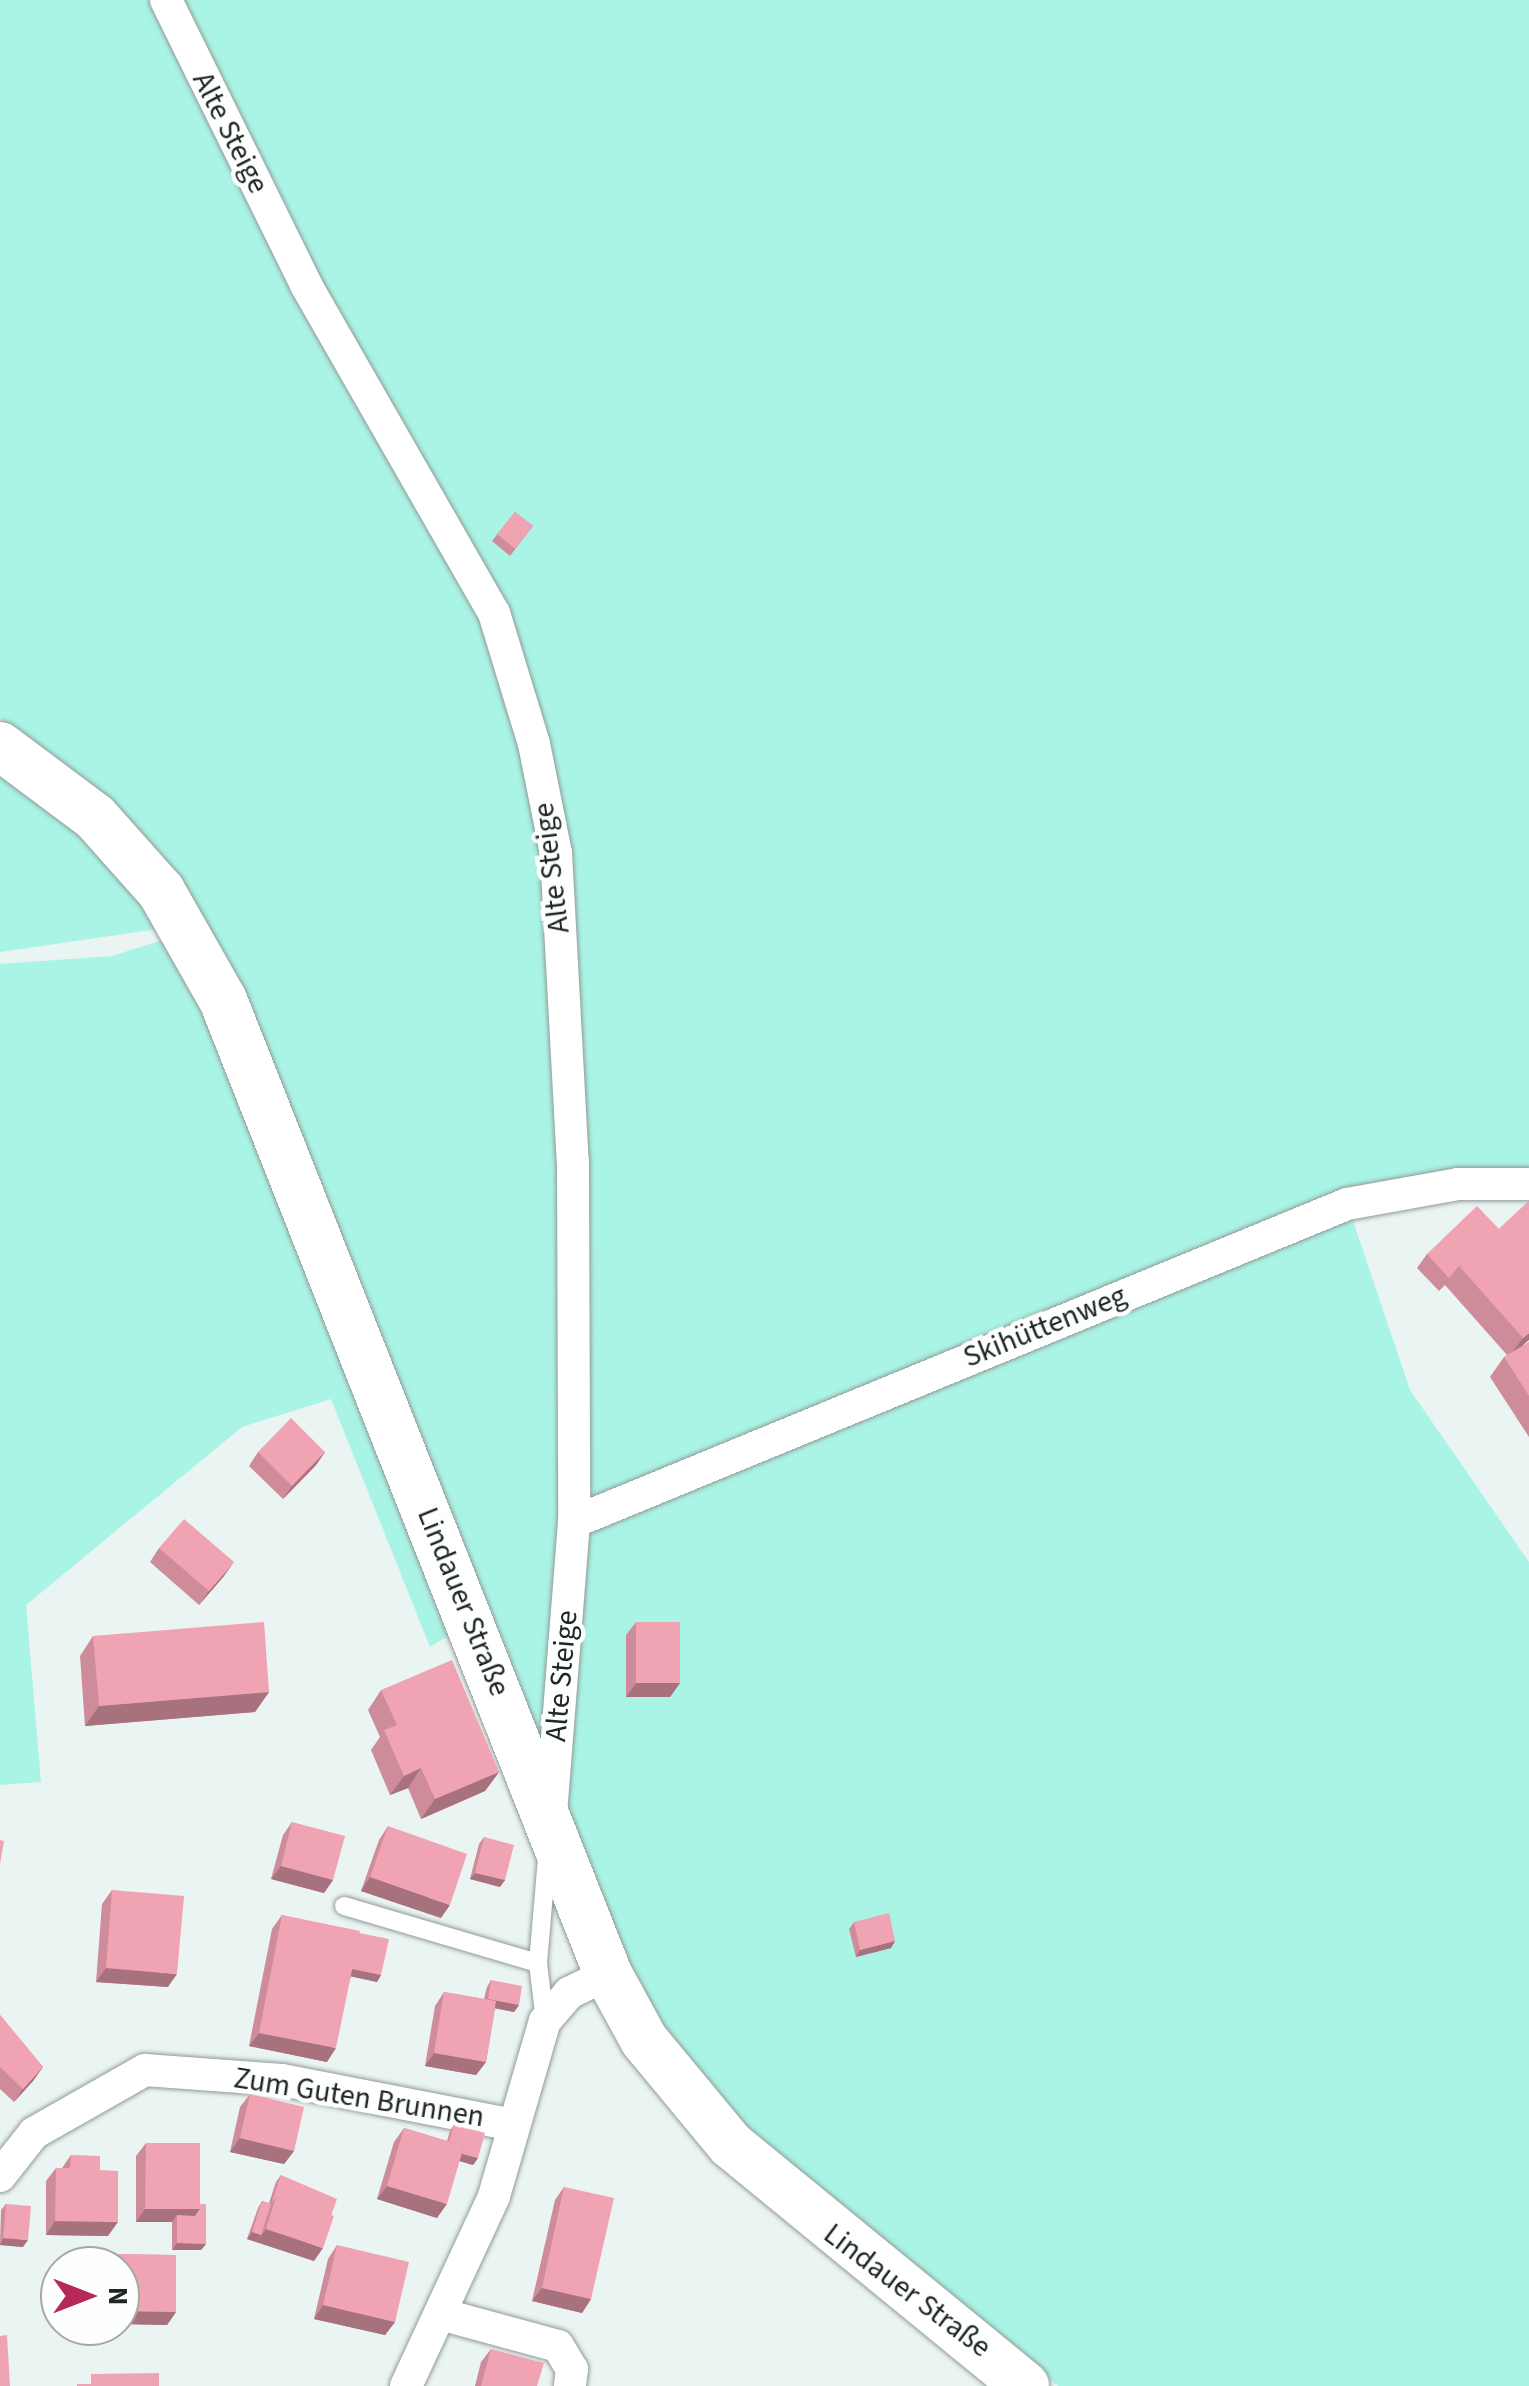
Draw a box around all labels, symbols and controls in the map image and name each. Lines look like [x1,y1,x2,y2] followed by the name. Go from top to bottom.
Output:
[184,66,276,200] street label: Alte Steige
[526,801,578,935] street label: Alte Steige
[958,1278,1132,1376] street label: Skihüttenweg
[409,1502,517,1702] street label: Lindauer Straße
[538,1609,586,1743] street label: Alte Steige
[231,2060,487,2136] street label: Zum Guten Brunnen
[816,2216,998,2366] street label: Lindauer Straße
[40,2246,140,2346] north arrow
[98,2287,138,2305] text: N

